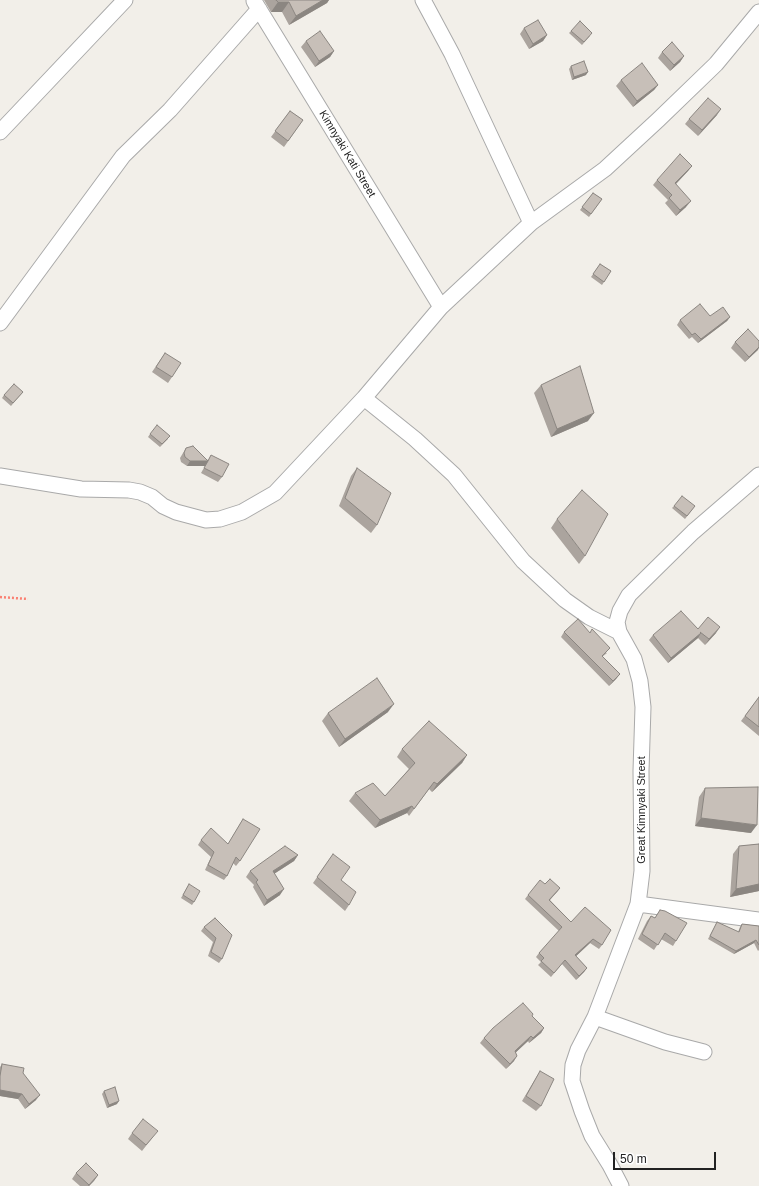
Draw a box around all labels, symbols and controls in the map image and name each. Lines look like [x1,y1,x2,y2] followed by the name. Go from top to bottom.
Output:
[316,108,378,200] street label: Kimnyaki Kati Street
[635,756,649,864] street label: Great Kimnyaki Street
[615,1144,718,1170] scale bar
[620,1152,647,1166] text: 50 m

